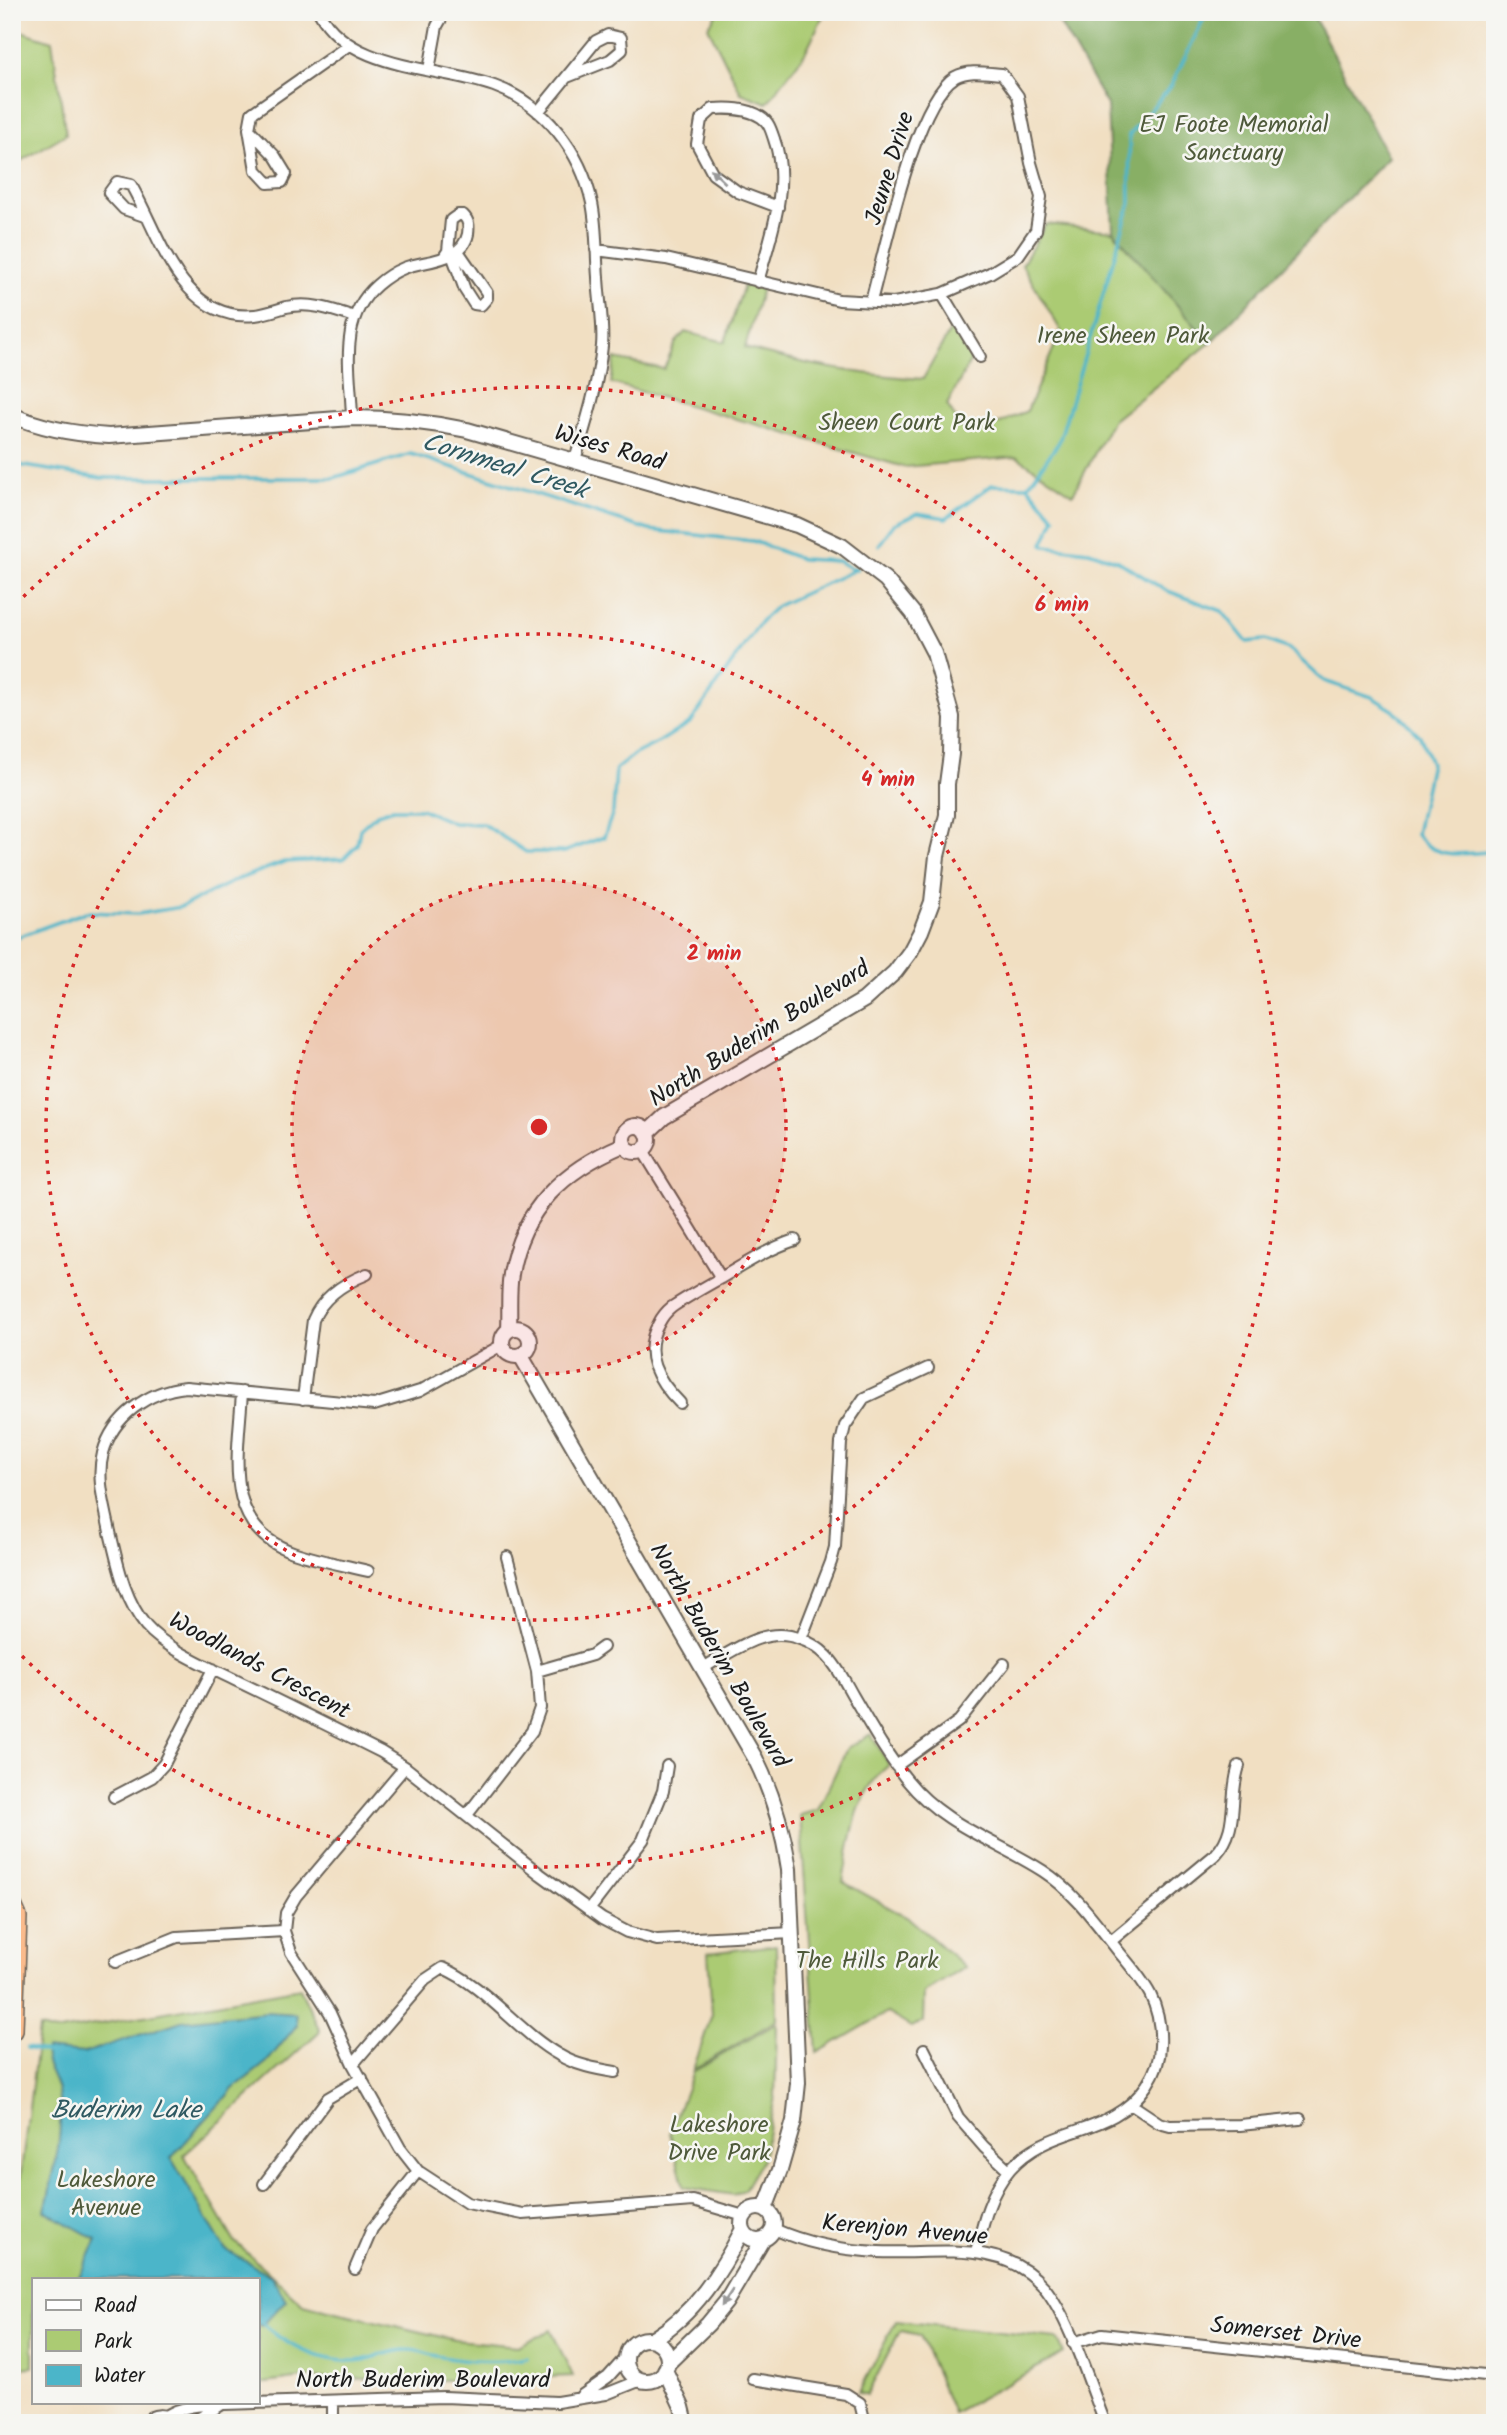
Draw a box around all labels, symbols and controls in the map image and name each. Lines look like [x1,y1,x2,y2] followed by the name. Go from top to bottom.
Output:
[1139,106,1329,173] park label: EJ Foote Memorial Sanctuary
[855,107,926,230] street label: Jeune Drive
[710,168,727,184] one-way arrow
[1037,317,1210,356] park label: Irene Sheen Park
[819,404,996,443] park label: Sheen Court Park
[550,414,670,483] street label: Wises Road
[417,422,596,513] water label: Cornmeal Creek
[1035,589,1089,622] text: 6 min
[861,764,915,797] text: 4 min
[687,938,741,971] text: 2 min
[642,950,879,1118] street label: North Buderim Boulevard
[527,1115,551,1139] centre of rings
[638,1536,800,1777] street label: North Buderim Boulevard
[161,1602,358,1731] street label: Woodlands Crescent
[795,1942,939,1981] park label: The Hills Park
[51,2090,203,2132] water label: Buderim Lake
[667,2106,771,2173] park label: Lakeshore Drive Park
[56,2161,156,2228] park label: Lakeshore Avenue
[820,2204,990,2257] street label: Kerenjon Avenue
[32,2278,259,2404] legend
[721,2288,734,2308] one-way arrow
[94,2290,137,2323] text: Road
[1208,2306,1363,2361] street label: Somerset Drive
[94,2326,132,2359] text: Park
[94,2360,146,2393] text: Water
[296,2361,551,2400] street label: North Buderim Boulevard

